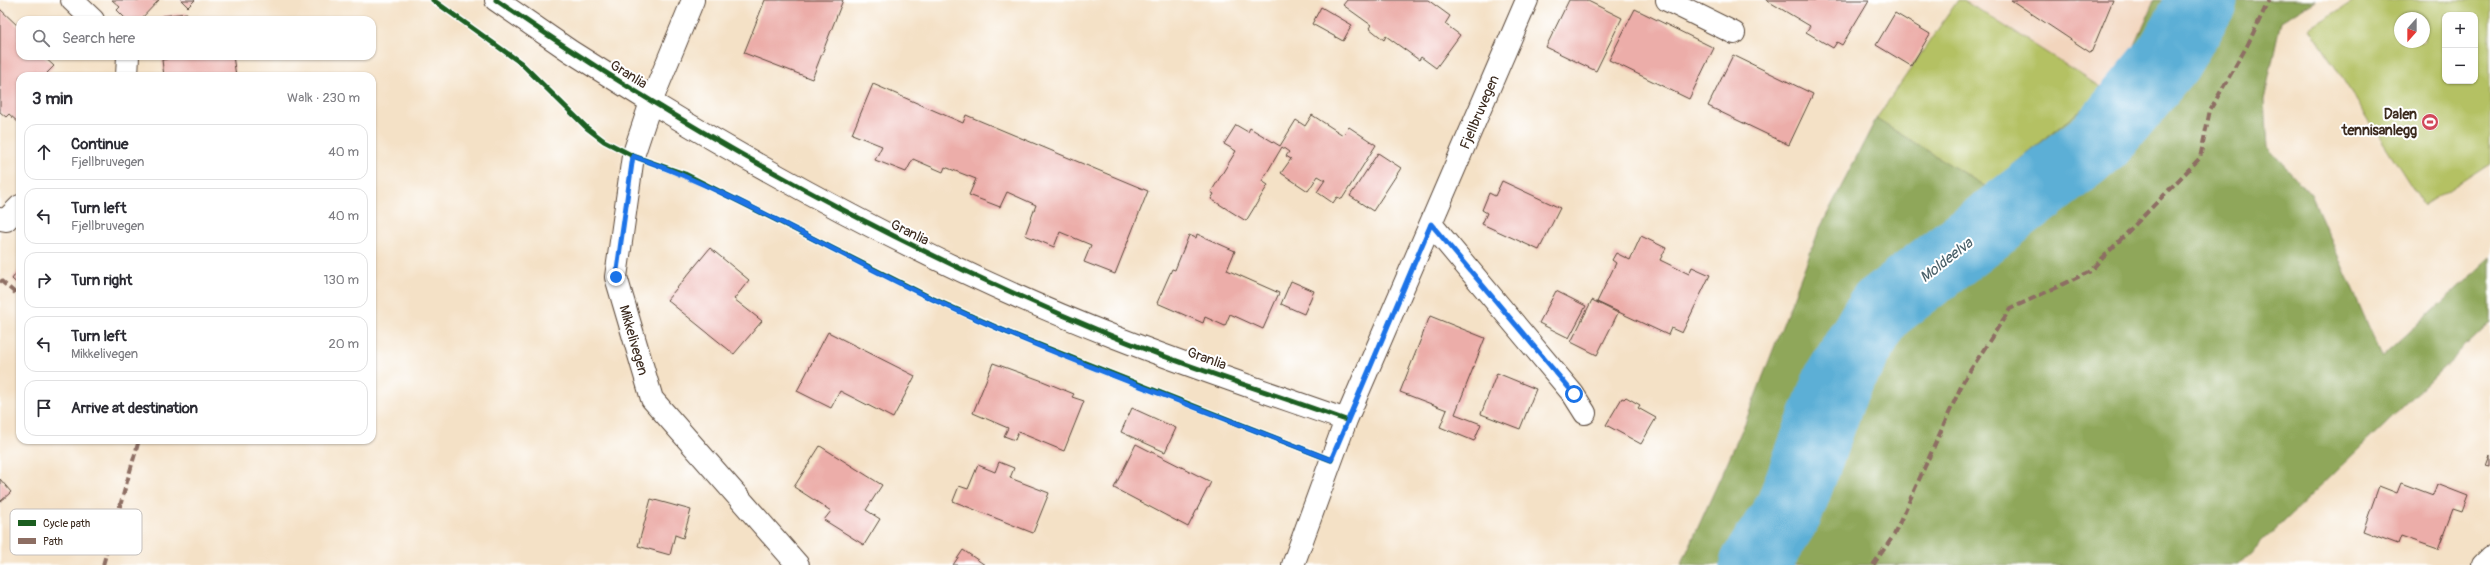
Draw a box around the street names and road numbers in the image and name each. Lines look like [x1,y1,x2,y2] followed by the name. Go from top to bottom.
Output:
[607,56,650,92] street label: Granlia
[1456,72,1503,152] street label: Fjellbruvegen
[888,216,932,249] street label: Granlia
[615,303,652,377] street label: Mikkelivegen
[1185,344,1229,373] street label: Granlia

